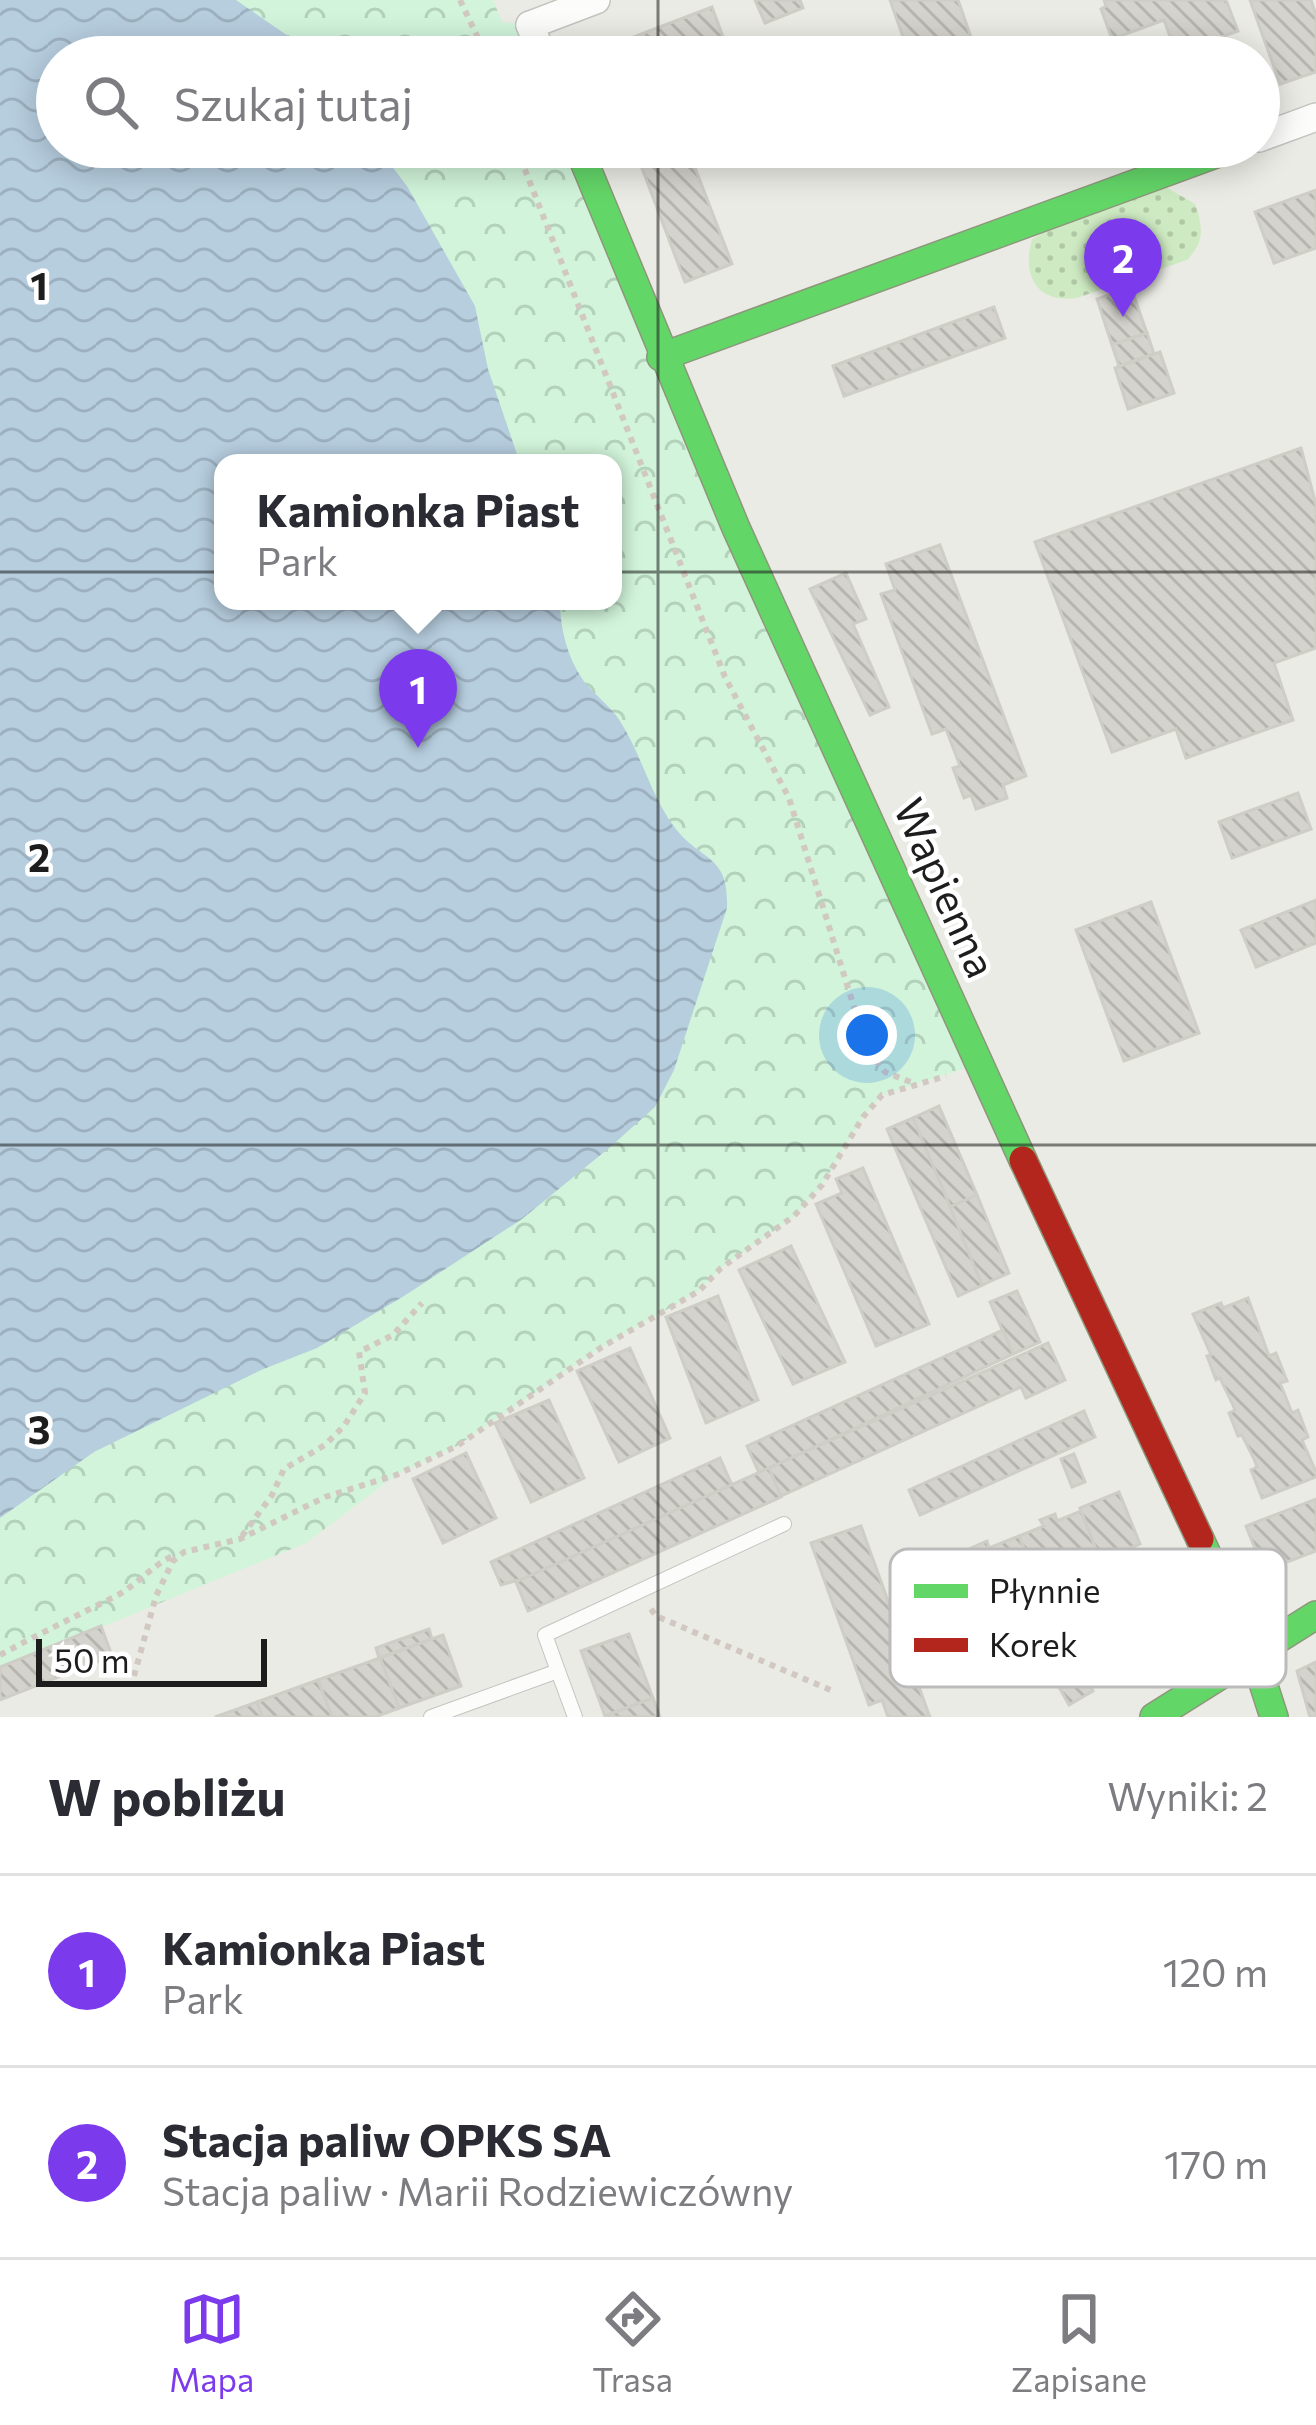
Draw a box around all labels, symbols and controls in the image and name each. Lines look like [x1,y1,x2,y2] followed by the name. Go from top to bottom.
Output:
[36,36,1280,168] search box
[78,69,144,135] icon: search
[174,75,413,130] text: Szukaj tutaj
[1084,218,1162,317] pin: 2
[30,260,48,308] text: 1
[214,454,622,610] popup
[256,481,580,536] text: Kamionka Piast
[256,536,338,584] text: Park
[379,649,457,748] pin: 1
[884,790,1009,985] street label: Wapienna
[28,832,50,880] text: 2
[837,1005,897,1065] your location
[28,1404,50,1452] text: 3
[890,1549,1286,1687] legend
[989,1569,1100,1610] text: Płynnie
[989,1623,1078,1664] text: Korek
[36,1633,267,1686] scale bar
[54,1639,130,1680] text: 50 m
[48,1764,285,1827] text: W pobliżu
[1107,1771,1268,1819] text: Wyniki: 2
[162,1919,485,1974] text: Kamionka Piast
[78,1947,96,1995] text: 1
[1163,1947,1268,1995] text: 120 m
[162,1974,244,2022] text: Park
[162,2111,611,2166] text: Stacja paliw OPKS SA
[76,2139,98,2187] text: 2
[1164,2139,1268,2187] text: 170 m
[162,2166,793,2214] text: Stacja paliw · Marii Rodziewiczówny
[169,2286,254,2399] tab: Mapa
[592,2286,673,2399] tab: Trasa
[1011,2286,1147,2399] tab: Zapisane

